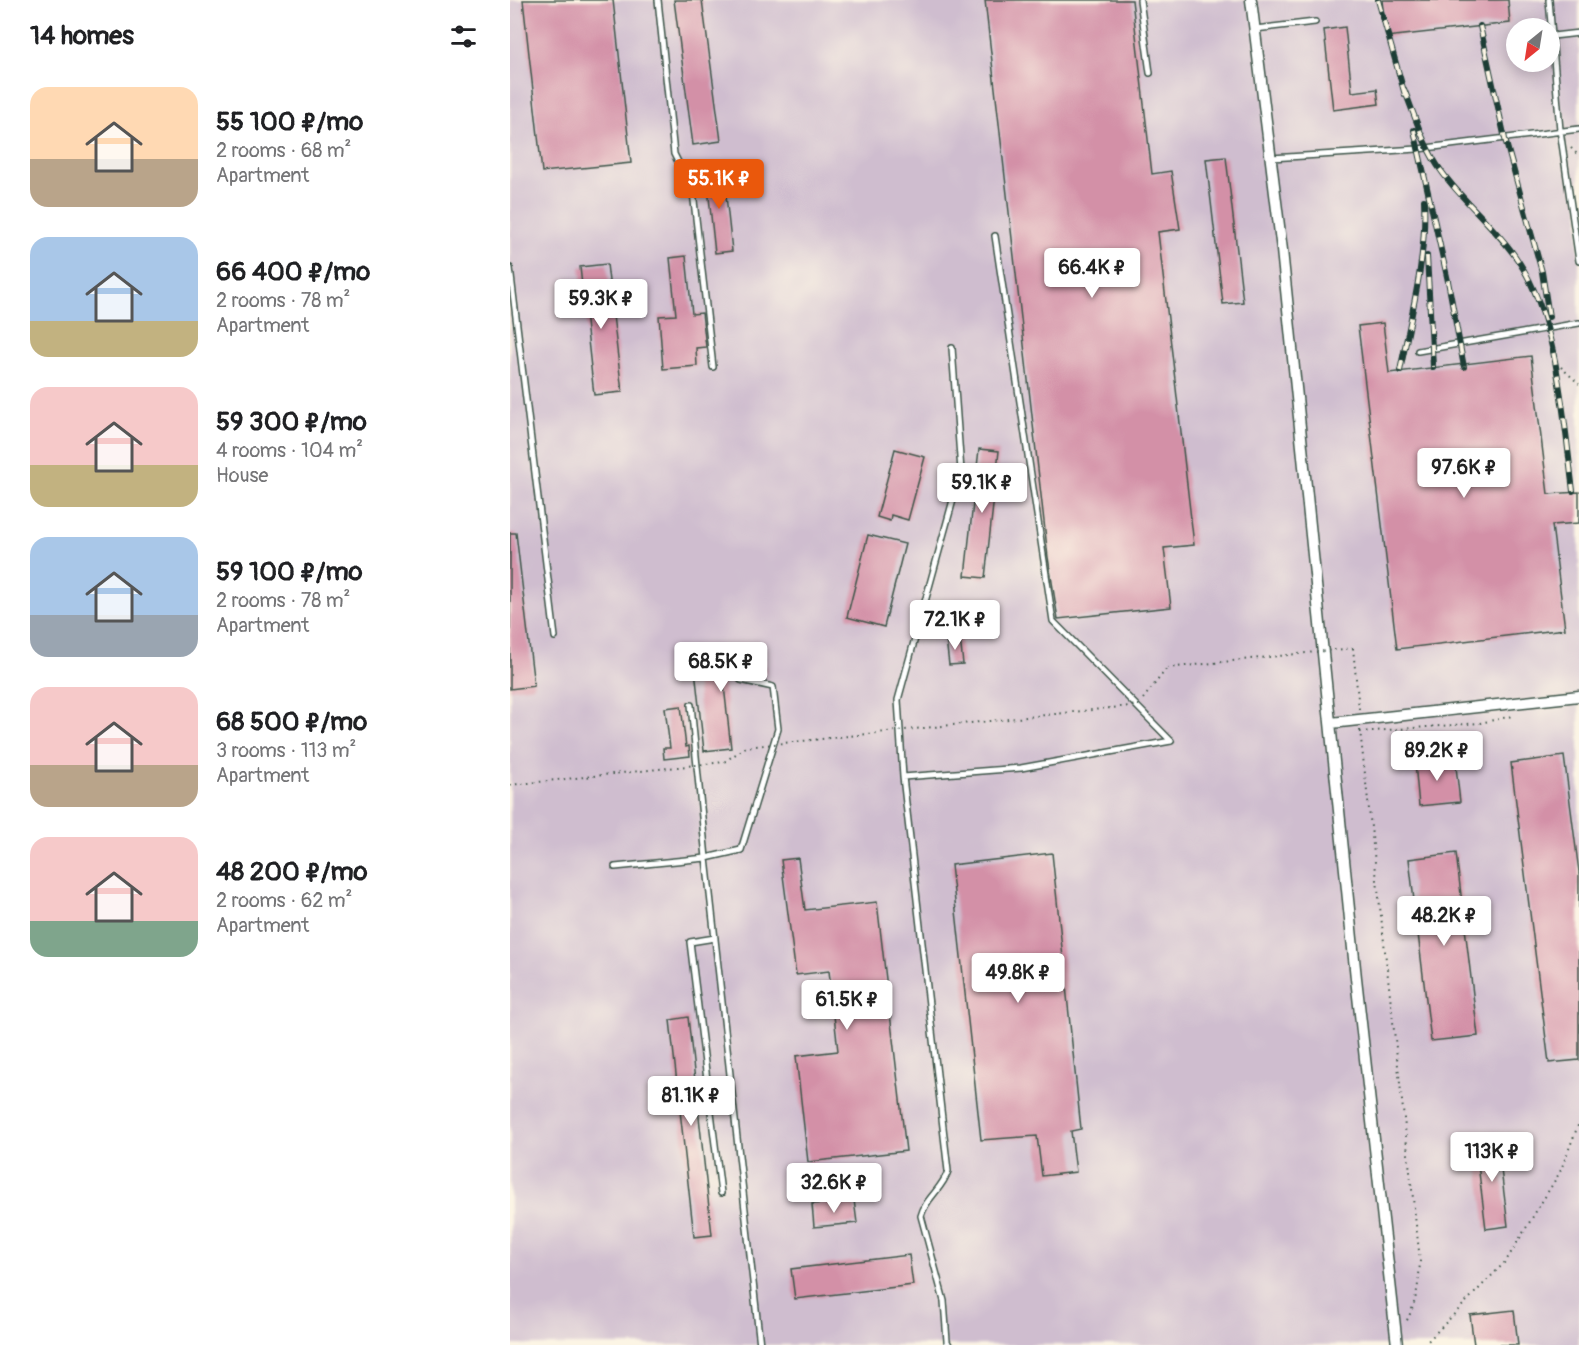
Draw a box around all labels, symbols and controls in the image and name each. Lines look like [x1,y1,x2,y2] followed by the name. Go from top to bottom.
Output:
[1506,18,1560,72] north arrow
[1506,18,1560,72] map controls
[30,20,134,52] text: 14 homes
[447,20,480,53] icon: filters
[216,106,363,138] text: 55 100 ₽/mo
[78,111,150,183] icon: home
[216,138,351,163] text: 2 rooms · 68 m²
[664,159,774,210] pin: 55.1K ₽
[216,163,309,188] text: Apartment
[688,166,750,191] text: 55.1K ₽
[1037,248,1147,299] pin: 66.4K ₽
[1058,255,1126,280] text: 66.4K ₽
[216,256,370,288] text: 66 400 ₽/mo
[78,261,150,333] icon: home
[546,279,656,330] pin: 59.3K ₽
[568,286,634,311] text: 59.3K ₽
[216,288,350,313] text: 2 rooms · 78 m²
[216,313,309,338] text: Apartment
[216,406,367,438] text: 59 300 ₽/mo
[78,411,150,483] icon: home
[216,438,363,463] text: 4 rooms · 104 m²
[1409,448,1519,499] pin: 97.6K ₽
[1431,455,1497,480] text: 97.6K ₽
[216,463,268,488] text: House
[927,463,1037,514] pin: 59.1K ₽
[951,470,1013,495] text: 59.1K ₽
[216,556,362,588] text: 59 100 ₽/mo
[78,561,150,633] icon: home
[216,588,350,613] text: 2 rooms · 78 m²
[900,600,1010,651] pin: 72.1K ₽
[924,607,986,632] text: 72.1K ₽
[216,613,309,638] text: Apartment
[666,642,776,693] pin: 68.5K ₽
[688,649,754,674] text: 68.5K ₽
[216,706,367,738] text: 68 500 ₽/mo
[78,711,150,783] icon: home
[1382,731,1492,782] pin: 89.2K ₽
[216,738,356,763] text: 3 rooms · 113 m²
[1405,738,1469,763] text: 89.2K ₽
[216,763,309,788] text: Apartment
[216,856,368,888] text: 48 200 ₽/mo
[78,861,150,933] icon: home
[216,888,352,913] text: 2 rooms · 62 m²
[1389,896,1499,947] pin: 48.2K ₽
[1411,903,1477,928] text: 48.2K ₽
[216,913,309,938] text: Apartment
[963,953,1073,1004] pin: 49.8K ₽
[986,960,1050,985] text: 49.8K ₽
[792,980,902,1031] pin: 61.5K ₽
[815,987,879,1012] text: 61.5K ₽
[636,1076,746,1127] pin: 81.1K ₽
[662,1083,720,1108] text: 81.1K ₽
[1443,1132,1541,1183] pin: 113K ₽
[1464,1139,1520,1164] text: 113K ₽
[779,1163,889,1214] pin: 32.6K ₽
[801,1170,867,1195] text: 32.6K ₽

